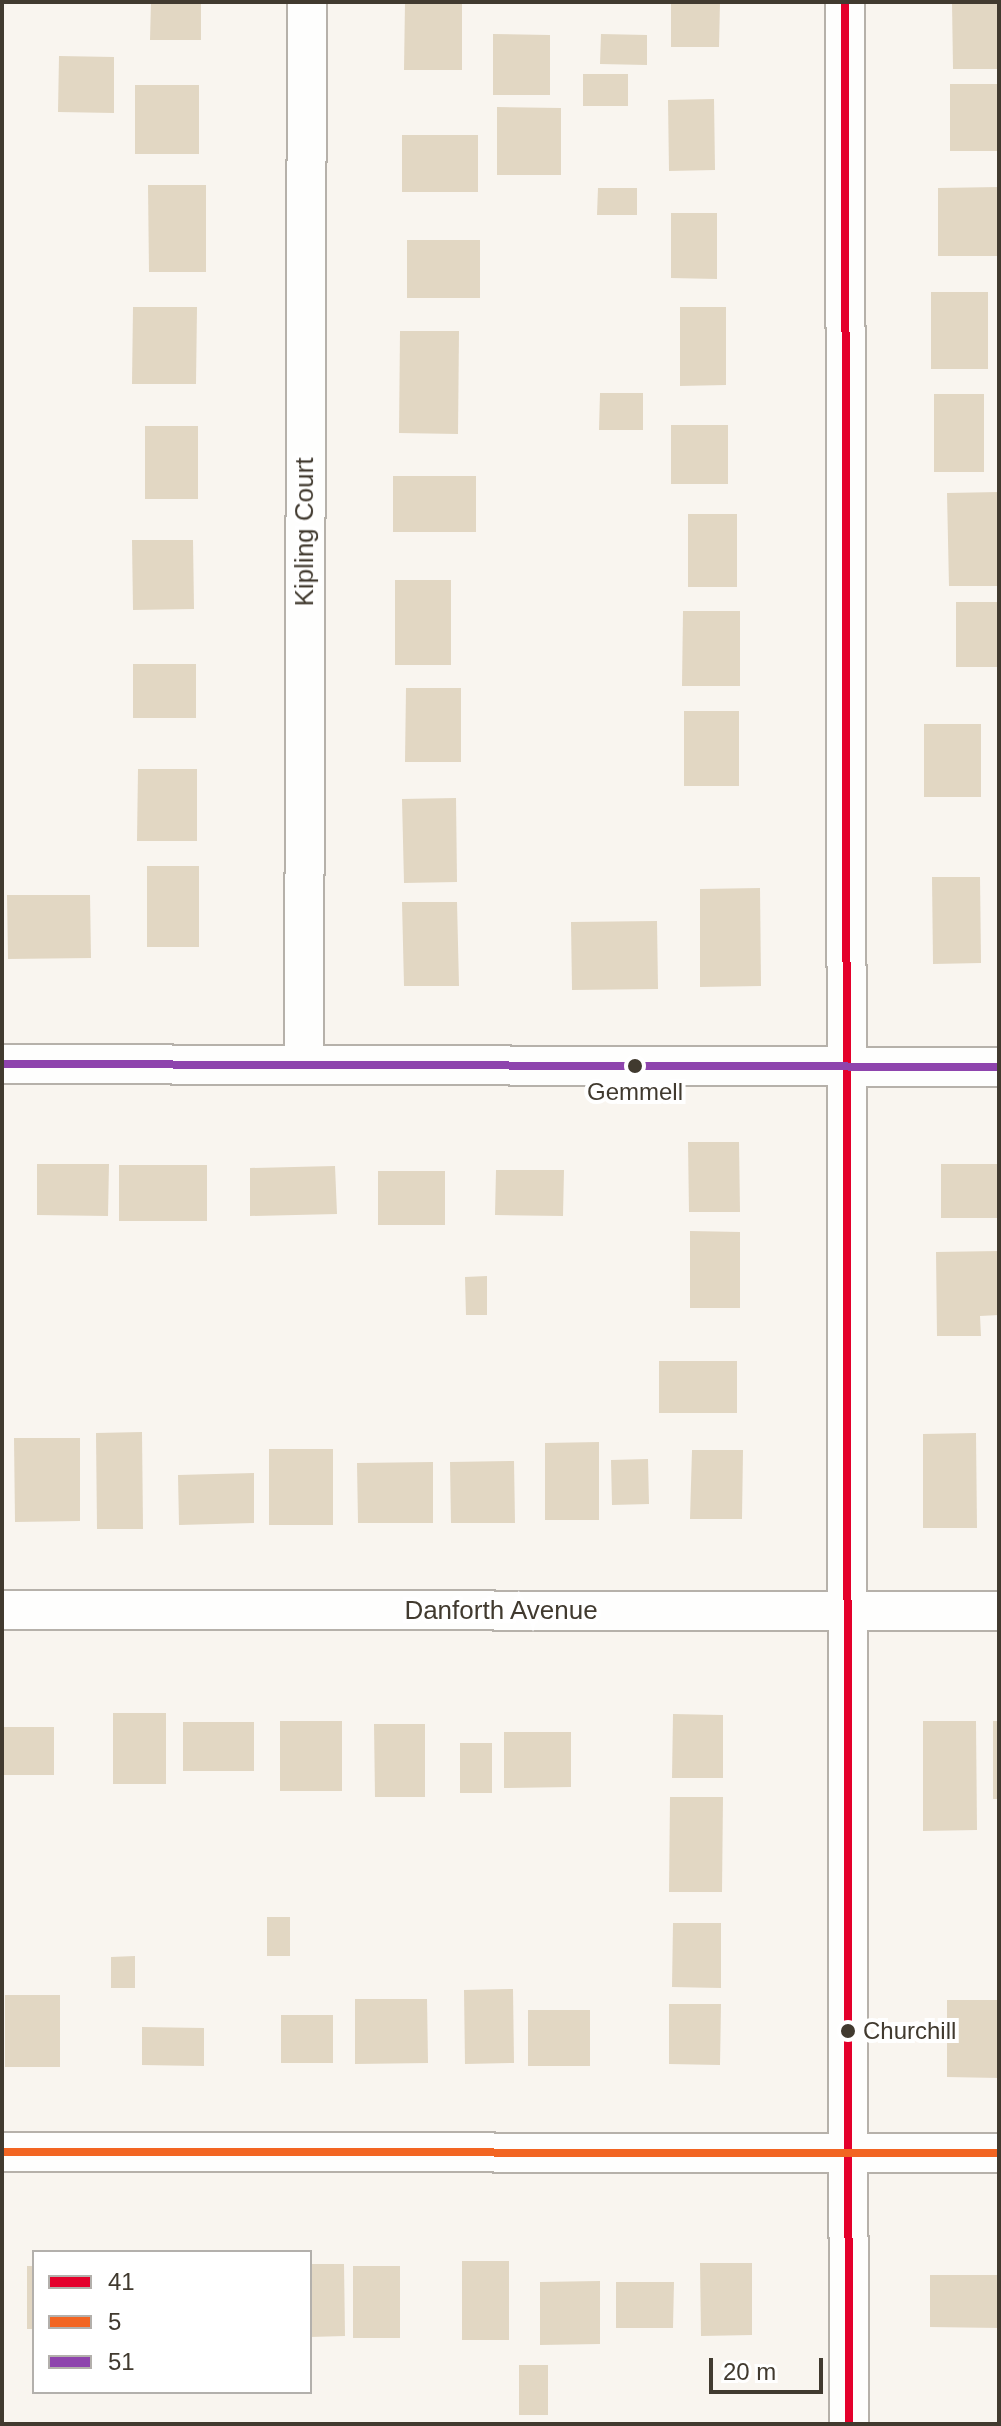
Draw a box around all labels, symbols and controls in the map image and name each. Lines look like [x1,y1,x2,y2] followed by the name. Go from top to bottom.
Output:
[289,458,321,606] street label: Kipling Court
[627,1058,643,1074] marker: Gemmell
[587,1078,683,1106] place label: Gemmell
[404,1595,598,1627] street label: Danforth Avenue
[863,2017,956,2045] place label: Churchill
[840,2023,856,2039] marker: Churchill
[32,2250,312,2394] legend
[108,2268,135,2295] text: 41
[108,2308,121,2335] text: 5
[713,2342,827,2392] scale bar
[108,2348,135,2375] text: 51
[723,2358,776,2385] text: 20 m

